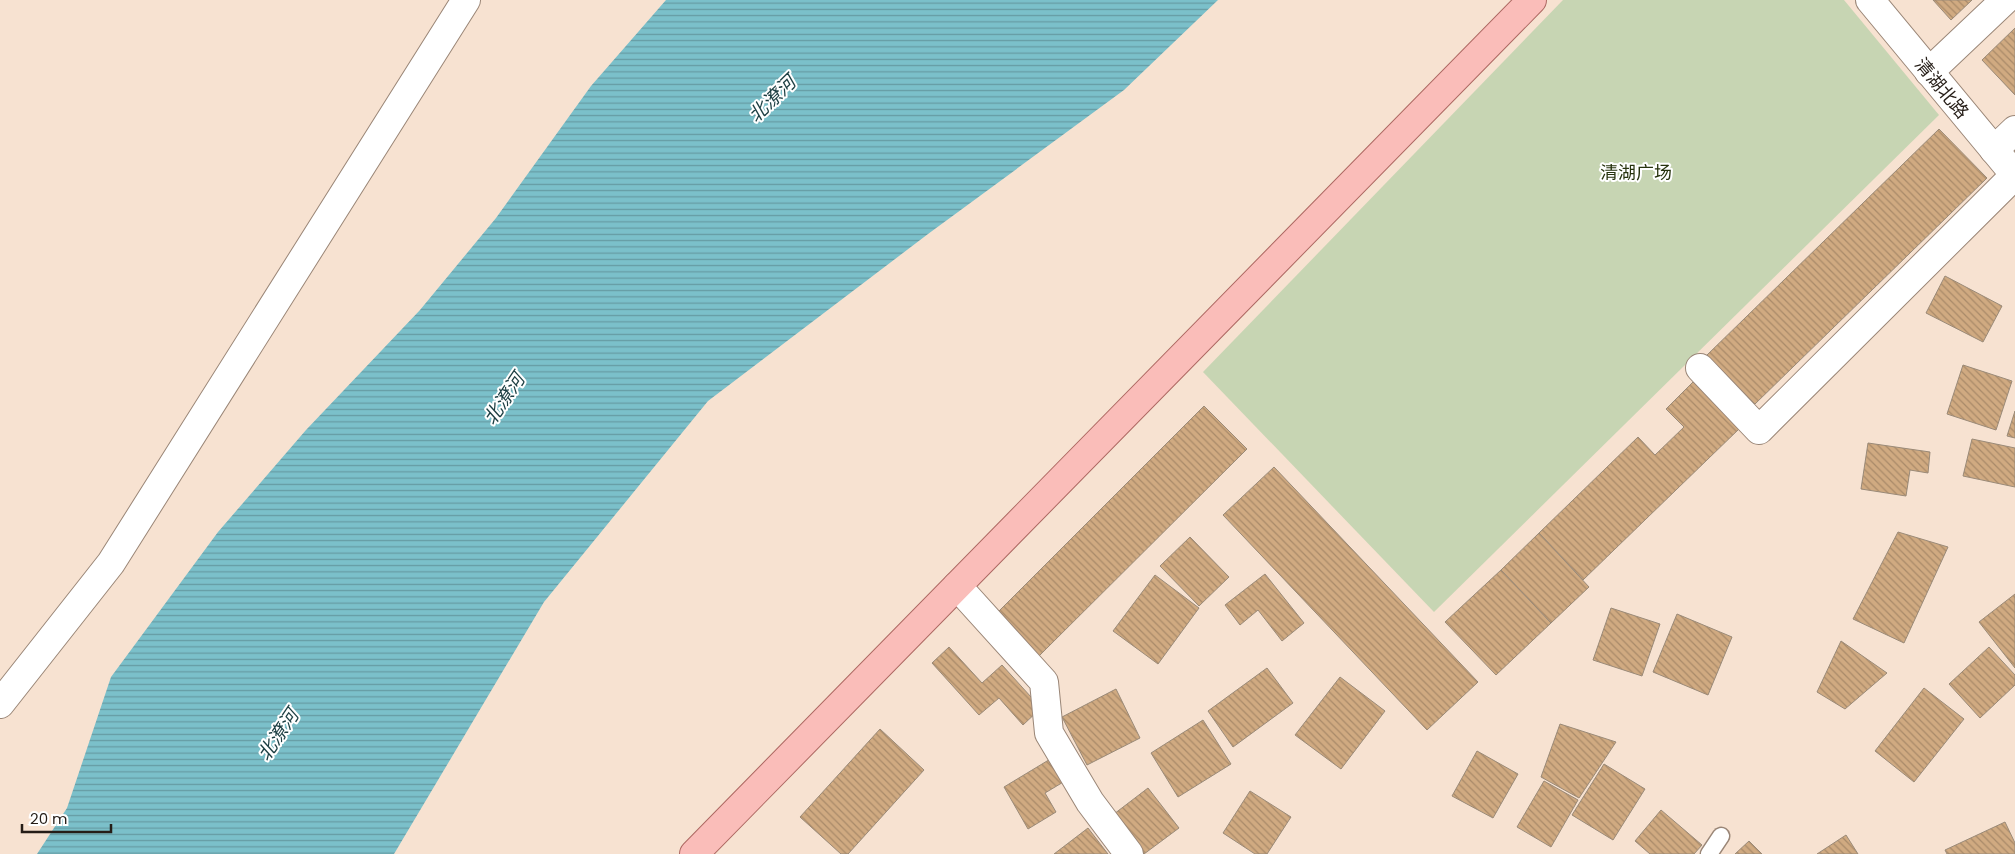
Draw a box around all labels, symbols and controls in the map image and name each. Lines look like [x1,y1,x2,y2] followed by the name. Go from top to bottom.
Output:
[1909,52,1975,124] street label: 清湖北路
[742,67,805,129] water label: 北潦河
[1600,160,1672,185] park label: 清湖广场
[477,365,533,430] water label: 北潦河
[251,701,307,766] water label: 北潦河
[22,802,111,834] scale bar
[30,808,68,829] text: 20 m

